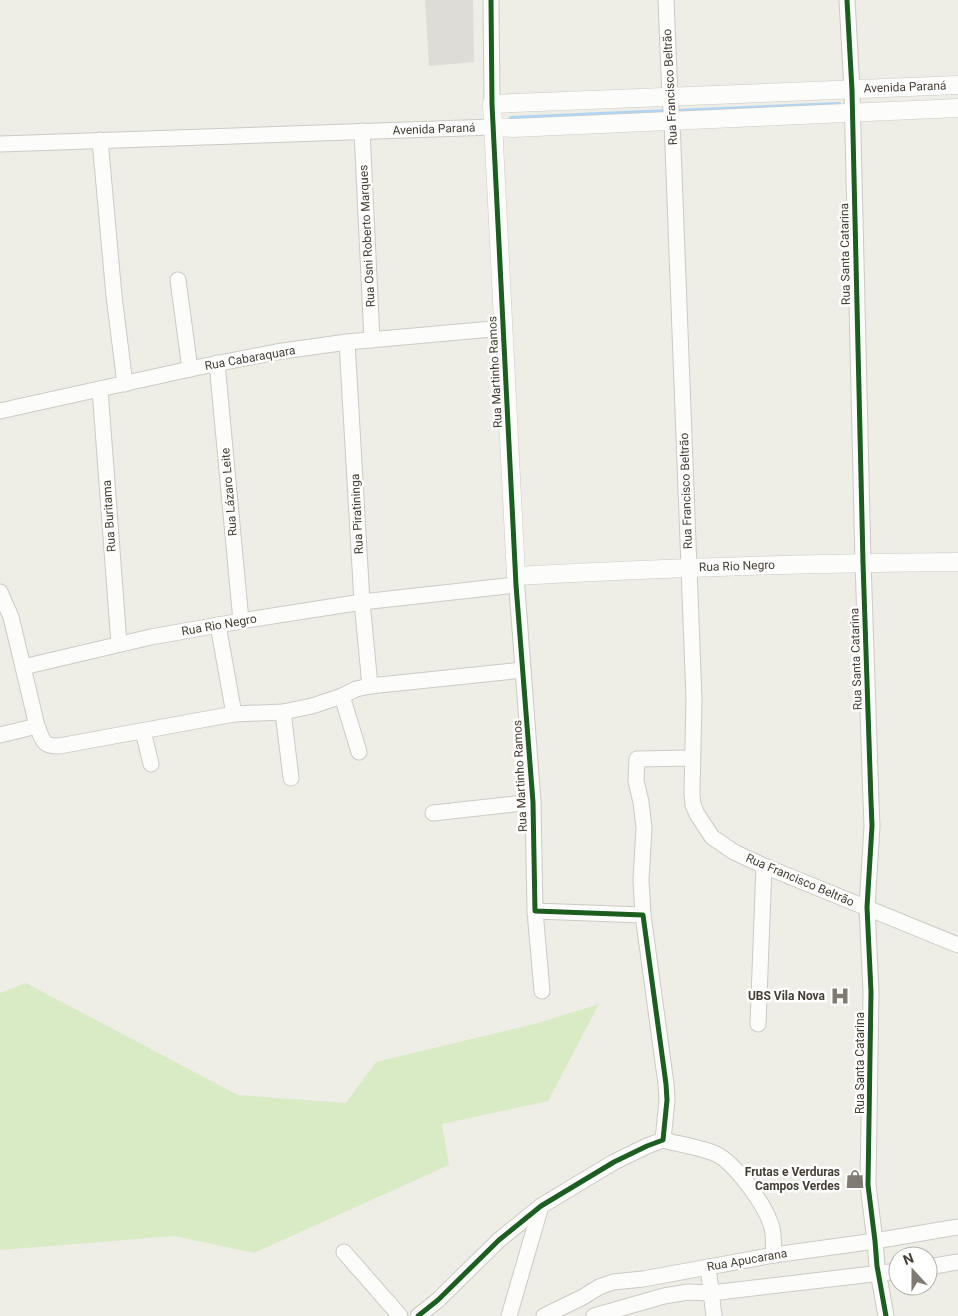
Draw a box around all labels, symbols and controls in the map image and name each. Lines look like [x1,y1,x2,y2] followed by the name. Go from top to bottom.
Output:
[660,28,680,145] street label: Rua Francisco Beltrão
[863,79,947,95] street label: Avenida Paraná
[392,121,476,137] street label: Avenida Paraná
[356,164,378,308] street label: Rua Osni Roberto Marques
[837,203,853,305] street label: Rua Santa Catarina
[485,316,505,428] street label: Rua Martinho Ramos
[204,343,296,373] street label: Rua Cabaraquara
[677,432,695,549] street label: Rua Francisco Beltrão
[218,447,240,537] street label: Rua Lázaro Leite
[348,473,366,555] street label: Rua Piratininga
[100,480,118,552] street label: Rua Buritama
[699,558,775,574] street label: Rua Rio Negro
[847,608,865,710] street label: Rua Santa Catarina
[180,611,258,639] street label: Rua Rio Negro
[510,720,530,832] street label: Rua Martinho Ramos
[744,851,856,909] street label: Rua Francisco Beltrão
[829,985,851,1007] hospital icon: UBS Vila Nova
[748,989,826,1003] place label: UBS Vila Nova
[853,1012,867,1114] street label: Rua Santa Catarina
[745,1165,840,1193] place label: Frutas e Verduras Campos Verdes
[844,1168,866,1190] shop icon: Frutas e Verduras Campos Verdes
[706,1246,788,1274] street label: Rua Apucarana
[888,1246,938,1296] north arrow
[901,1250,916,1268] text: N

